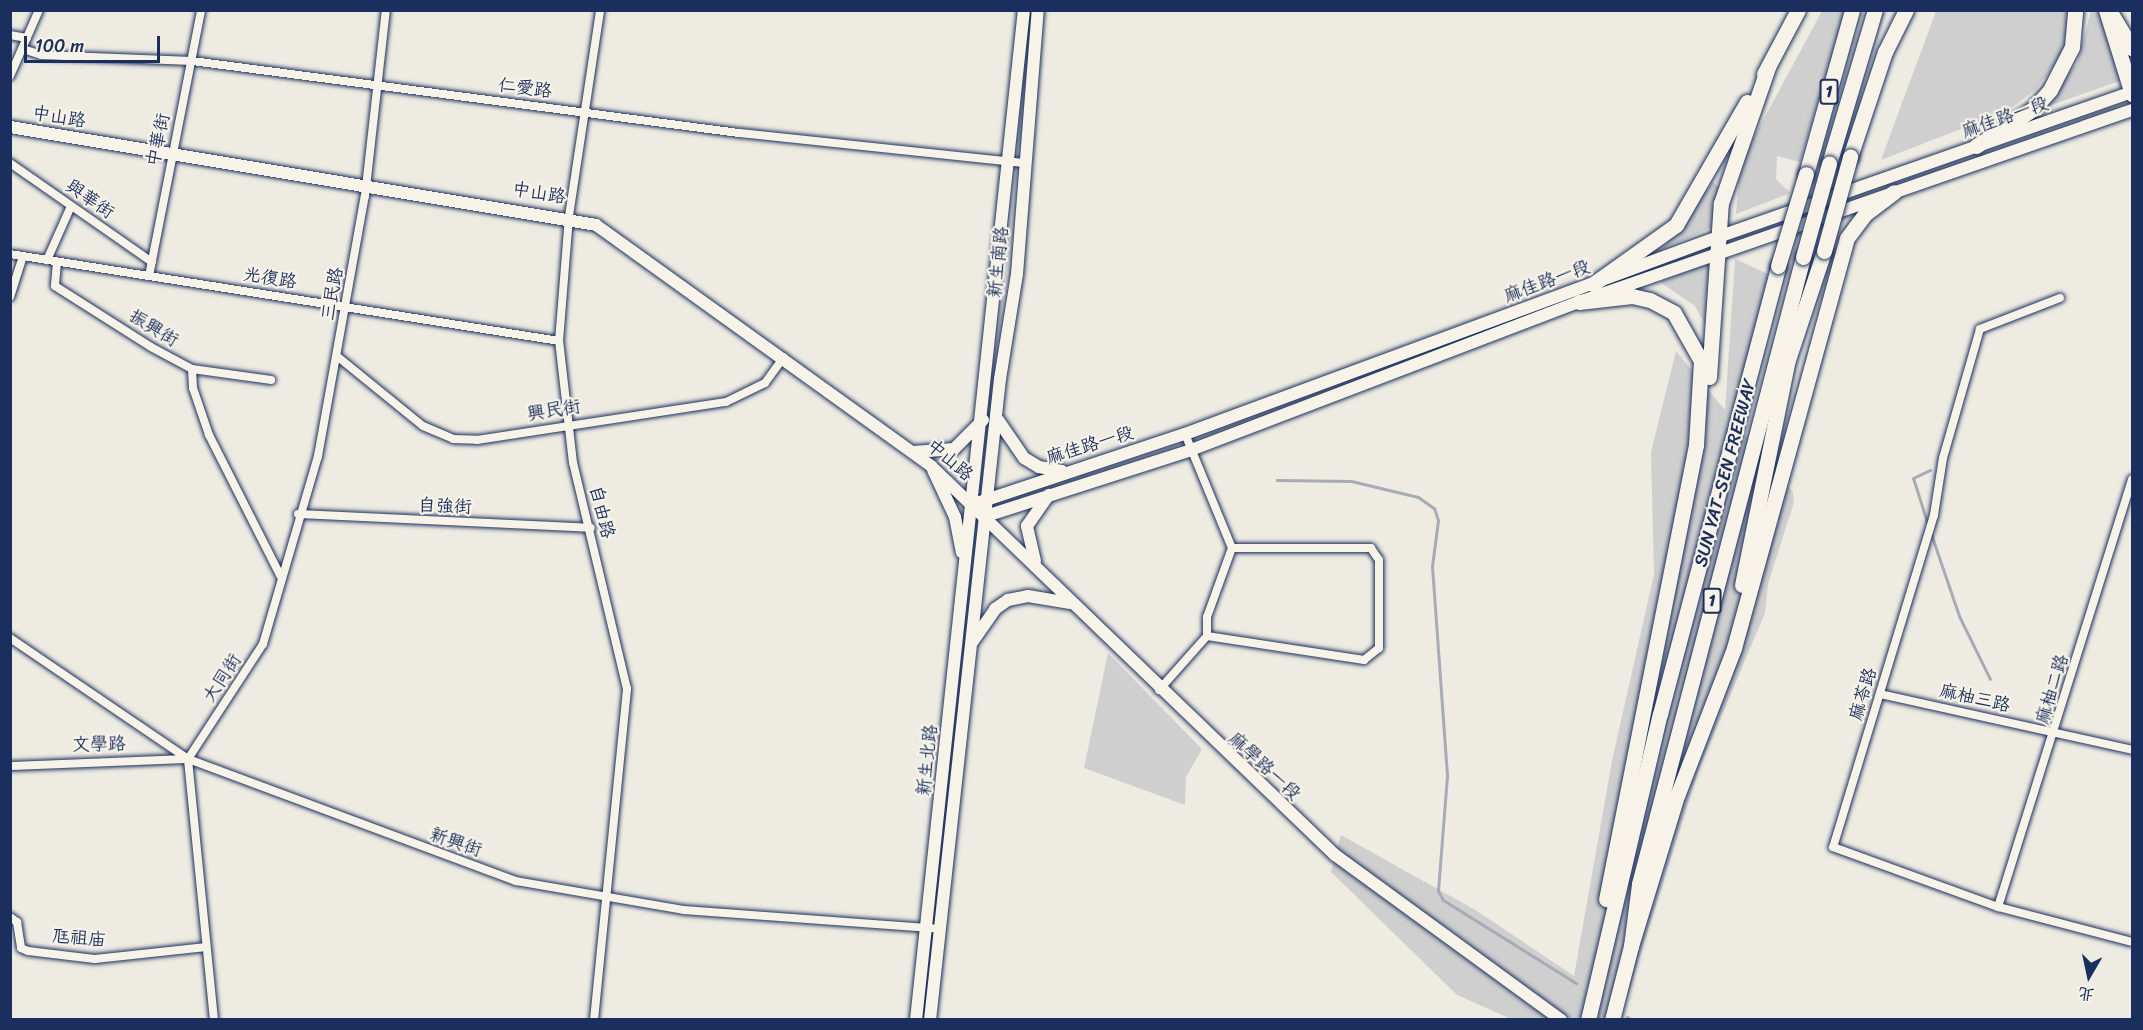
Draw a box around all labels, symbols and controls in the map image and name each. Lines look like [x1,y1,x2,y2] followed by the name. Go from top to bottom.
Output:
[27,24,164,62] scale bar
[35,30,84,62] text: 100 m
[497,74,553,102] street label: 仁愛路
[1818,79,1840,105] road number: 1
[1959,92,2051,142] street label: 麻佳路一段
[31,102,87,132] street label: 中山路
[142,111,174,169] street label: 中華街
[62,175,118,223] street label: 與華街
[511,178,567,208] street label: 中山路
[983,225,1013,299] street label: 新生南路
[1501,255,1593,307] street label: 麻佳路一段
[242,263,298,293] street label: 光復路
[317,266,347,322] street label: 三民路
[125,305,183,351] street label: 振興街
[1690,378,1760,568] street label: SUN YAT-SEN FREEWAY
[526,395,582,425] street label: 興民街
[1044,422,1136,468] street label: 麻佳路一段
[922,434,978,486] street label: 中山路
[585,483,619,541] street label: 自由路
[418,494,472,518] street label: 自強街
[1702,588,1722,614] road number: 1
[198,649,246,707] street label: 大同街
[2031,651,2073,727] street label: 麻柚二路
[1845,665,1881,723] street label: 麻苓路
[1937,679,2013,717] street label: 麻柚三路
[912,723,942,797] street label: 新生北路
[1225,727,1305,805] street label: 麻學路一段
[72,733,126,755] street label: 文學路
[427,823,485,861] street label: 新興街
[51,925,107,951] street label: 尫祖庙
[2059,946,2119,1006] north arrow
[2076,979,2096,1010] text: 北

